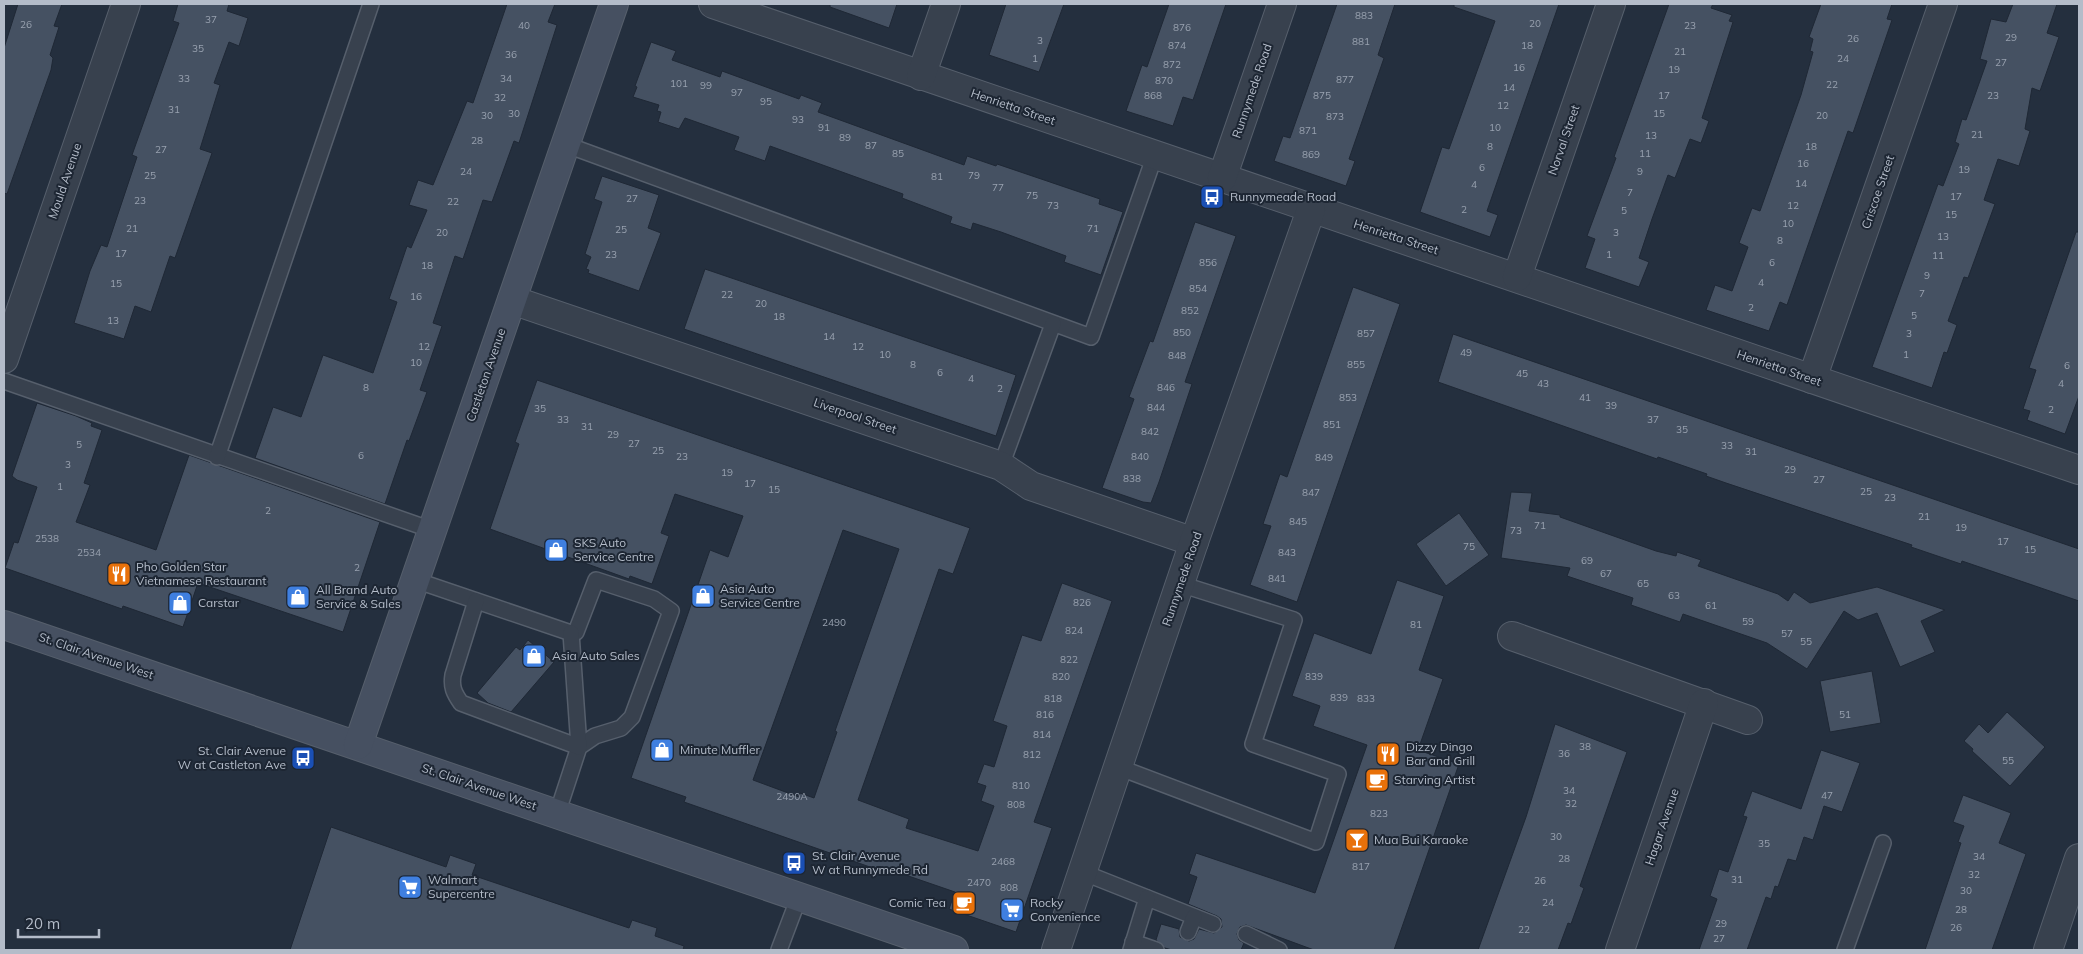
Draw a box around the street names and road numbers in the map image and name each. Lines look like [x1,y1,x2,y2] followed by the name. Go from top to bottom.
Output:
[1228,42,1275,140] street label: Runnymede Road
[969,85,1057,128] street label: Henrietta Street
[1545,103,1583,177] street label: Norval Street
[45,141,84,221] street label: Mould Avenue
[1858,153,1897,231] street label: Criscoe Street
[1352,216,1440,257] street label: Henrietta Street
[463,326,509,423] street label: Castleton Avenue
[1735,346,1823,389] street label: Henrietta Street
[812,394,899,437] street label: Liverpool Street
[1158,530,1205,628] street label: Runnymede Road
[37,629,156,682] street label: St. Clair Avenue West
[420,760,539,813] street label: St. Clair Avenue West
[1641,787,1682,867] street label: Hagar Avenue

